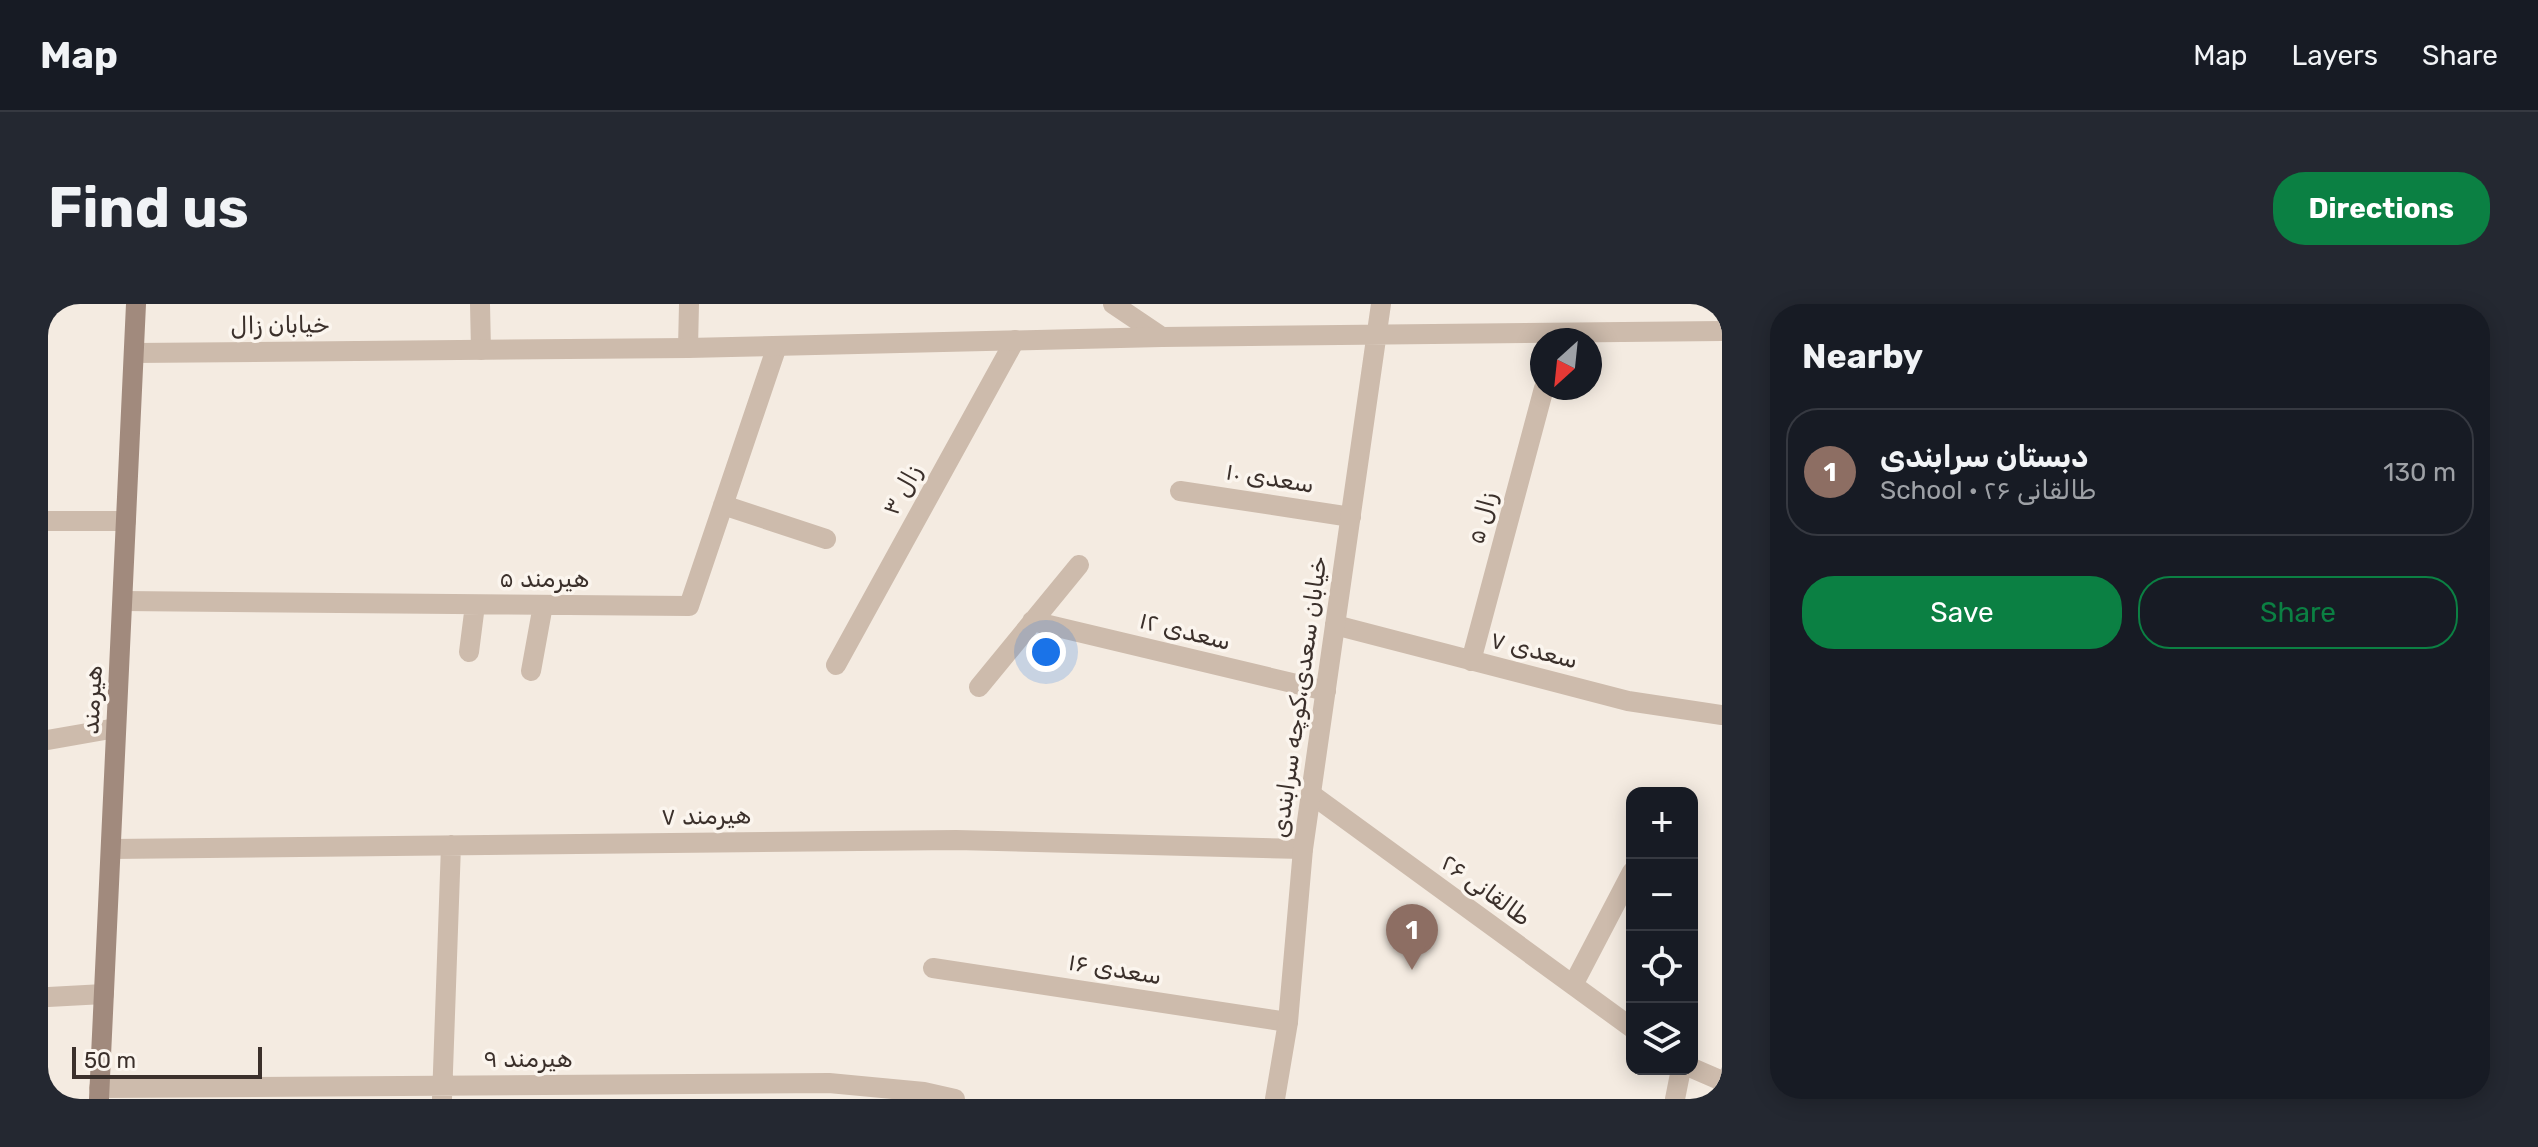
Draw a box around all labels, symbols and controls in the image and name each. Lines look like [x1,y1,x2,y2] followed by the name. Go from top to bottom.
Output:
[40,32,118,78] text: Map
[2193,39,2248,72] text: Map
[2292,39,2378,72] text: Layers
[2422,39,2498,72] text: Share
[2273,172,2490,245] button: Directions
[48,175,249,241] text: Find us
[230,310,330,340] street label: خیابان زال
[1530,328,1602,400] north arrow
[1802,336,1923,377] text: Nearby
[1880,439,2088,475] text: دبستان سرابندی
[1224,457,1316,499] street label: سعدی ۱۰
[1824,457,1836,488] text: 1
[2383,457,2456,488] text: 130 m
[877,460,927,520] street label: زال ۳
[1880,475,2096,506] text: School · طالقانی ۲۶
[1462,489,1502,547] street label: زال ۵
[1265,554,1333,840] street label: خیابان سعدی،کوچه سرابندی
[499,565,589,593] street label: هیرمند ۵
[1802,576,2122,649] button: Save
[2138,576,2458,649] button: Share
[1136,606,1234,656] street label: سعدی ۱۲
[1487,626,1581,674] street label: سعدی ۷
[1026,632,1066,672] your location
[76,665,108,735] street label: هیرمند
[1626,787,1698,1075] map controls
[1626,787,1698,859] button: +
[661,801,751,831] street label: هیرمند ٧
[1436,848,1536,932] street label: طالقانی ۲۶
[1626,859,1698,931] button: −
[1386,904,1438,970] pin: 1
[1626,931,1698,1003] button: locate
[1066,948,1164,990] street label: سعدی ۱۶
[1626,1003,1698,1075] button: layers
[72,1043,262,1079] scale bar
[484,1045,573,1073] street label: هیرمند ٩
[84,1047,136,1074] text: 50 m

